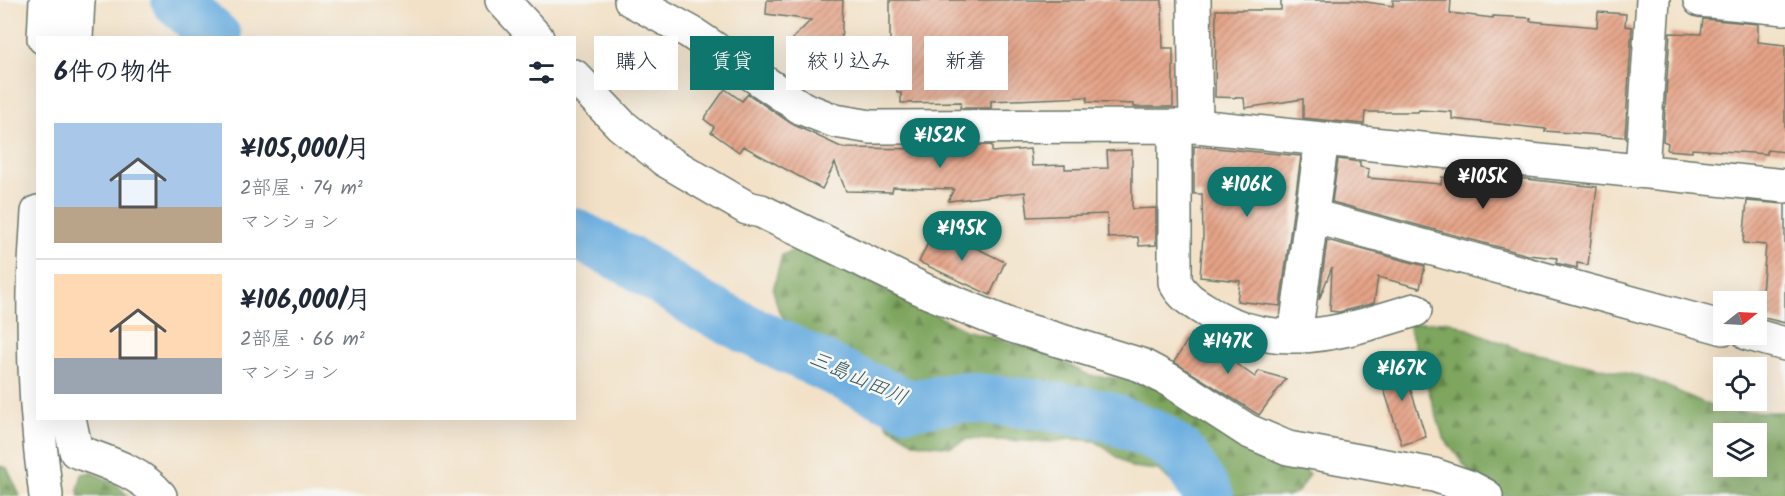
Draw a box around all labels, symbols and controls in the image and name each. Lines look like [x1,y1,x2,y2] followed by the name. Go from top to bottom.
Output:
[594,36,678,90] chip: 購入
[690,36,774,90] chip: 賃貸
[786,36,912,90] chip: 絞り込み
[924,36,1008,90] chip: 新着
[54,52,172,94] text: 6件の物件
[525,56,558,89] icon: filters
[898,118,982,169] pin: ¥152K
[914,121,966,153] text: ¥152K
[240,129,371,171] text: ¥105,000/月
[102,147,174,219] icon: home
[1441,159,1525,210] pin: ¥105K
[1458,162,1508,194] text: ¥105K
[1205,167,1289,218] pin: ¥106K
[1221,170,1273,202] text: ¥106K
[240,173,363,205] text: 2部屋 · 74 m²
[240,207,339,239] text: マンション
[920,211,1004,262] pin: ¥195K
[937,214,987,246] text: ¥195K
[240,280,371,322] text: ¥106,000/月
[1713,291,1767,345] north arrow
[1713,291,1767,477] map controls
[102,298,174,370] icon: home
[240,324,365,356] text: 2部屋 · 66 m²
[1186,324,1270,375] pin: ¥147K
[1203,327,1253,359] text: ¥147K
[803,343,913,415] water label: 三島山田川
[1360,351,1444,402] pin: ¥167K
[1377,354,1427,386] text: ¥167K
[1713,357,1767,411] button: locate
[240,358,339,390] text: マンション
[1713,423,1767,477] button: layers

